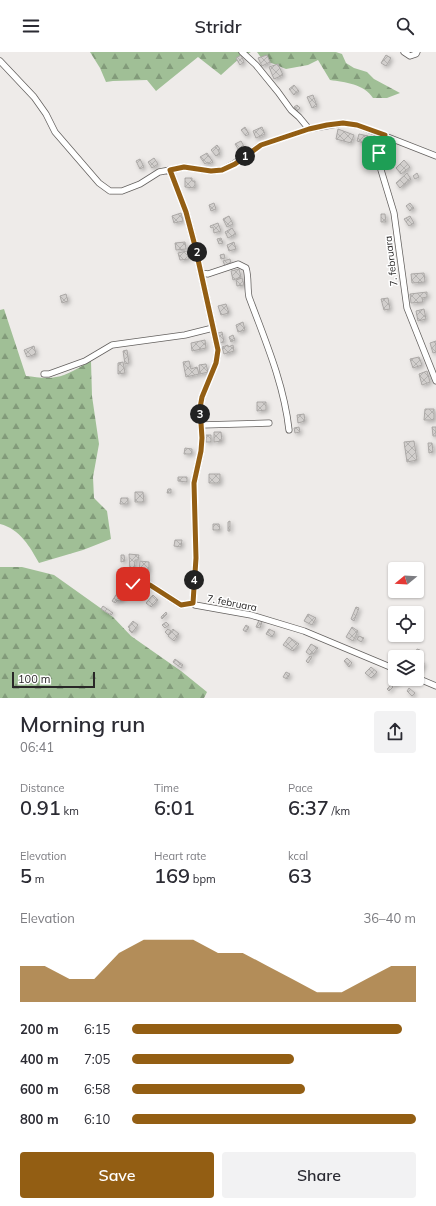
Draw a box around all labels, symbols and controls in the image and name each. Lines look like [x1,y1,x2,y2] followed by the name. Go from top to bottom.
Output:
[20,15,42,37] icon: menu
[195,15,241,38] text: Stridr
[394,15,416,37] icon: search
[362,136,396,170] pin
[368,142,390,164] icon: arrive
[235,146,255,166] pin: 1
[242,149,248,163] text: 1
[381,235,401,287] street label: 7. februara
[187,242,207,262] pin: 2
[194,245,200,259] text: 2
[190,404,210,424] pin: 3
[197,407,203,421] text: 3
[388,562,424,598] north arrow
[388,562,424,686] map controls
[116,567,150,601] pin
[184,570,204,590] pin: 4
[122,573,144,595] icon: check
[191,573,197,587] text: 4
[206,592,258,614] street label: 7. februara
[388,606,424,642] button: locate
[388,650,424,686] button: layers
[12,670,95,689] scale bar
[18,672,50,686] text: 100 m
[20,710,145,738] text: Morning run
[374,711,416,753] button: share
[20,739,54,755] text: 06:41
[20,781,64,795] text: Distance
[154,781,179,795] text: Time
[288,781,313,795] text: Pace
[20,795,61,820] text: 0.91
[154,795,195,820] text: 6:01
[288,795,329,820] text: 6:37
[61,804,79,818] text: km
[329,804,350,818] text: /km
[20,849,67,863] text: Elevation
[154,849,206,863] text: Heart rate
[288,849,308,863] text: kcal
[20,863,32,888] text: 5
[154,863,190,888] text: 169
[288,863,312,888] text: 63
[32,872,45,886] text: m
[190,872,216,886] text: bpm
[20,910,75,926] text: Elevation
[363,910,416,926] text: 36–40 m
[20,1021,59,1037] text: 200 m
[84,1021,110,1037] text: 6:15
[20,1051,59,1067] text: 400 m
[84,1051,110,1067] text: 7:05
[20,1081,59,1097] text: 600 m
[84,1081,110,1097] text: 6:58
[20,1111,59,1127] text: 800 m
[84,1111,110,1127] text: 6:10
[20,1152,214,1198] button: Save
[222,1152,416,1198] button: Share

